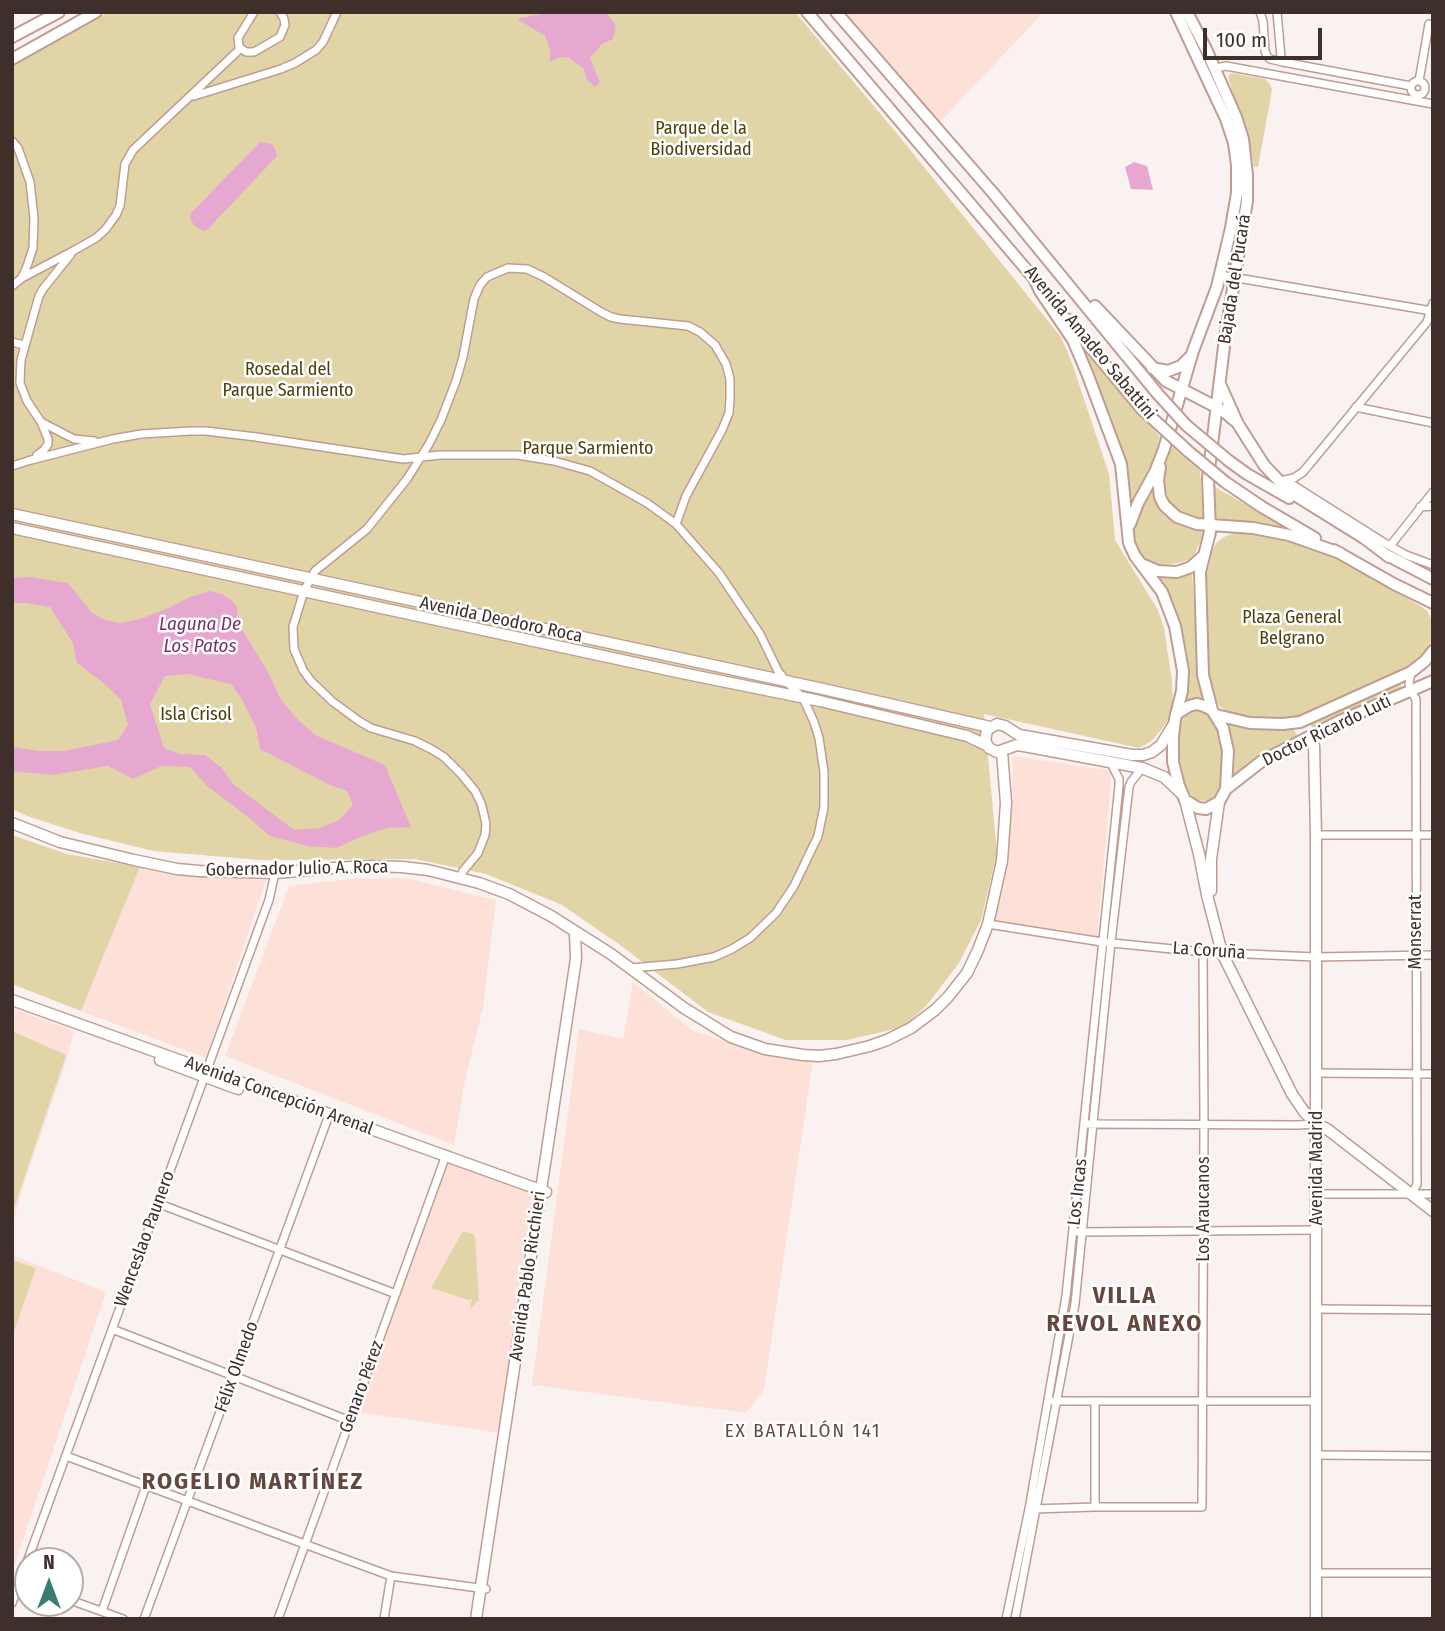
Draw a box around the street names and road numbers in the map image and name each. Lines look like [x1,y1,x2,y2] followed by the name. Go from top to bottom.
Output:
[1214,212,1256,346] street label: Bajada del Pucará
[1019,262,1161,424] street label: Avenida Amadeo Sabattini
[418,592,584,648] street label: Avenida Deodoro Roca
[1259,690,1395,772] street label: Doctor Ricardo Luti
[205,857,389,881] street label: Gobernador Julio A. Roca
[1405,894,1427,970] street label: Monserrat
[1172,938,1246,964] street label: La Coruña
[182,1052,376,1140] street label: Avenida Concepción Arenal
[1306,1111,1328,1225] street label: Avenida Madrid
[1193,1156,1215,1262] street label: Los Araucanos
[1064,1158,1092,1226] street label: Los Incas
[110,1168,180,1310] street label: Wenceslao Paunero
[505,1190,551,1362] street label: Avenida Pablo Ricchieri
[211,1318,263,1416] street label: Félix Olmedo
[335,1338,389,1436] street label: Genaro Pérez

